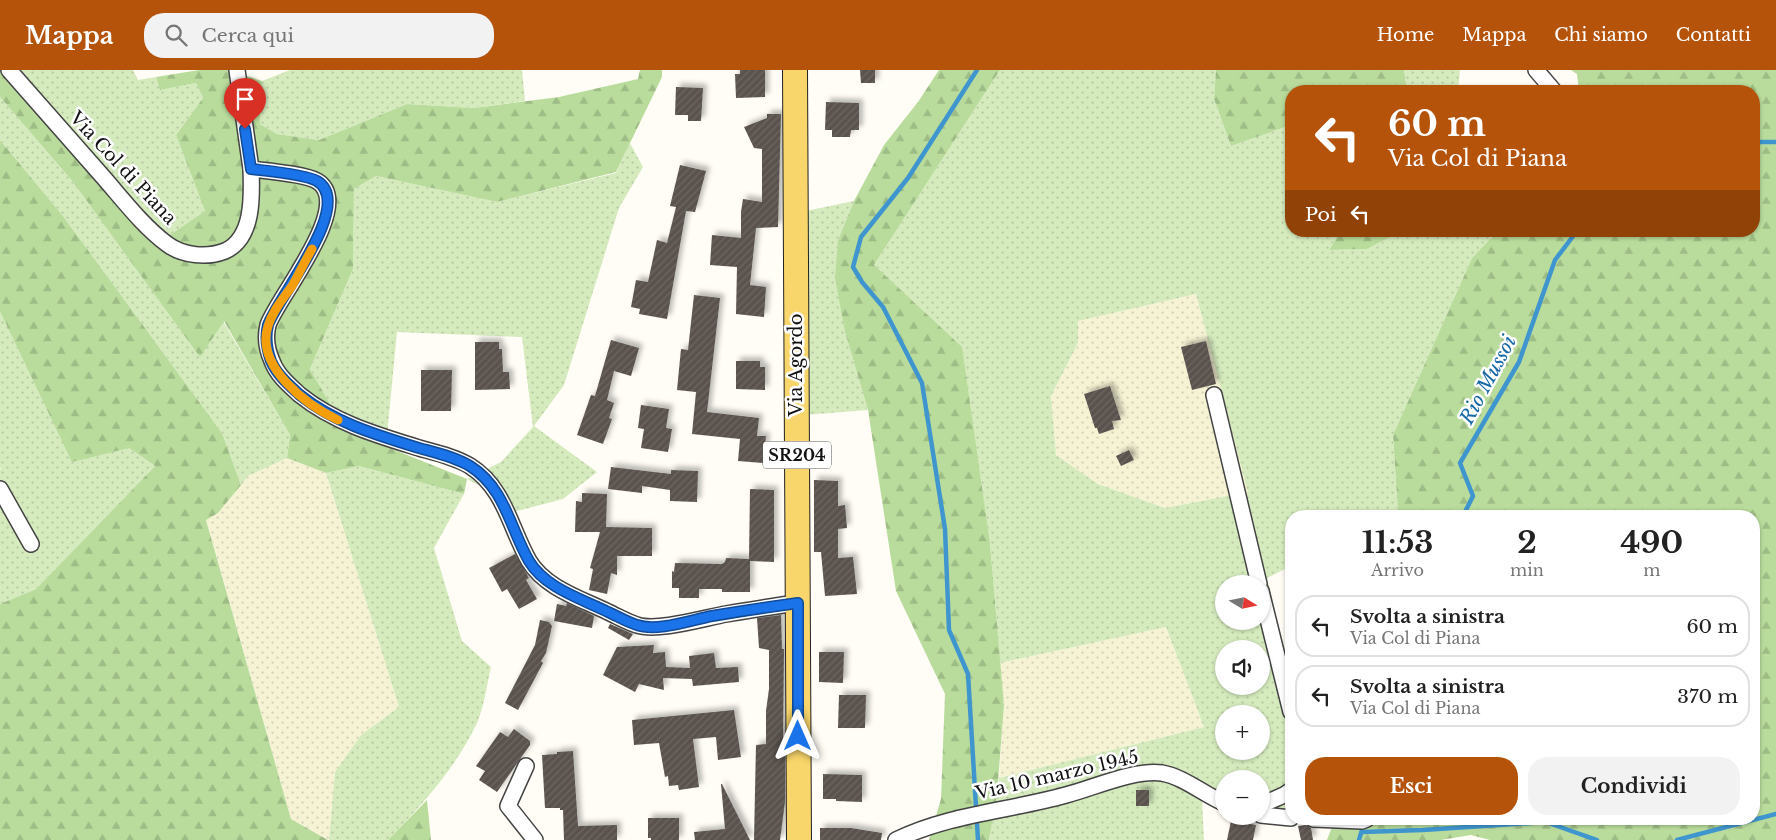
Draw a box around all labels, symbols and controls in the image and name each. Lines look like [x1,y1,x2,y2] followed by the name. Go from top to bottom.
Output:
[144,13,494,58] search box
[25,21,114,50] text: Mappa
[162,21,190,49] icon: search
[202,24,294,47] text: Cerca qui
[1377,24,1434,46] text: Home
[1462,24,1526,46] text: Mappa
[1554,24,1648,46] text: Chi siamo
[1676,24,1751,46] text: Contatti
[224,78,266,129] pin
[231,85,259,113] icon: arrive
[1388,102,1486,145] text: 60 m
[1305,105,1370,170] icon: left
[64,106,181,229] street label: Via Col di Piana
[1388,145,1567,172] text: Via Col di Piana
[1346,200,1374,228] icon: left
[1305,203,1336,226] text: Poi
[785,314,807,418] street label: Via Agordo
[1455,331,1521,429] water label: Rio Mussoi
[763,442,831,468] road number: SR204
[1362,524,1433,561] text: 11:53
[1517,524,1537,561] text: 2
[1620,524,1683,561] text: 490
[1371,560,1424,580] text: Arrivo
[1510,560,1544,580] text: min
[1643,560,1660,580] text: m
[1215,575,1270,630] north arrow
[1215,575,1270,825] map controls
[1350,605,1505,628] text: Svolta a sinistra
[1307,612,1335,640] icon: left
[1686,615,1738,638] text: 60 m
[1350,628,1480,648] text: Via Col di Piana
[1215,640,1270,695] button: sound
[1350,675,1505,698] text: Svolta a sinistra
[1307,682,1335,710] icon: left
[1677,685,1738,708] text: 370 m
[1350,698,1480,718] text: Via Col di Piana
[1215,705,1270,760] button: +
[771,709,823,761] position arrow
[973,746,1140,805] street label: Via 10 marzo 1945
[1305,757,1518,815] button: Esci
[1528,757,1740,815] button: Condividi
[1215,770,1270,825] button: −

